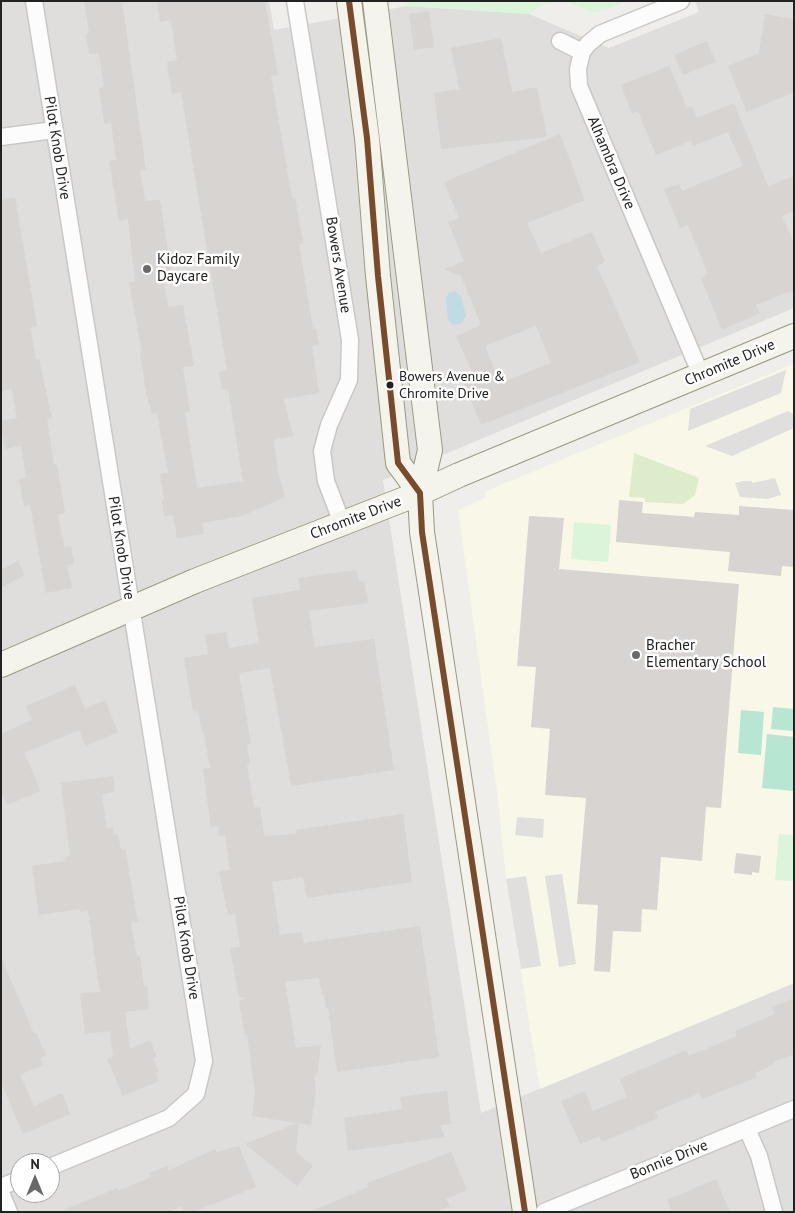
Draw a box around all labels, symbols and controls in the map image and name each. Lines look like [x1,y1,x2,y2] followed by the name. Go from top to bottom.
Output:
[40,95,74,201] street label: Pilot Knob Drive
[583,114,639,212] street label: Alhambra Drive
[321,216,355,314] street label: Bowers Avenue
[157,251,240,286] place label: Kidoz Family Daycare
[141,263,153,275] marker: Kidoz Family Daycare
[682,336,778,390] street label: Chromite Drive
[399,369,505,402] place label: Bowers Avenue & Chromite Drive
[385,380,395,390] marker: Bowers Avenue & Chromite Drive
[308,492,404,544] street label: Chromite Drive
[104,495,138,601] street label: Pilot Knob Drive
[646,637,766,672] place label: Bracher Elementary School
[630,649,642,661] marker: Bracher Elementary School
[169,895,203,1001] street label: Pilot Knob Drive
[627,1136,711,1184] street label: Bonnie Drive
[10,1153,60,1203] north arrow
[30,1155,40,1173] text: N

